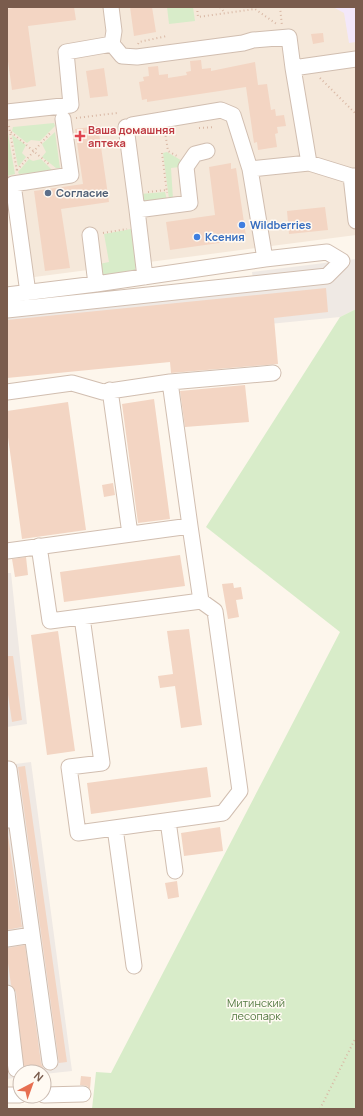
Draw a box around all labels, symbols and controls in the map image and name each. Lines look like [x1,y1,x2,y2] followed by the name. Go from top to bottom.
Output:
[88,122,175,150] place label: Ваша домашняя аптека
[75,131,85,141] marker: Ваша домашняя аптека
[56,185,109,200] place label: Согласие
[43,188,53,198] marker: Согласие
[250,217,311,232] place label: Wildberries
[237,220,247,230] marker: Wildberries
[205,229,245,244] place label: Ксения
[192,232,202,242] marker: Ксения
[227,995,285,1023] park label: Митинский лесопарк
[12,1064,52,1104] north arrow
[31,1068,47,1084] text: N

